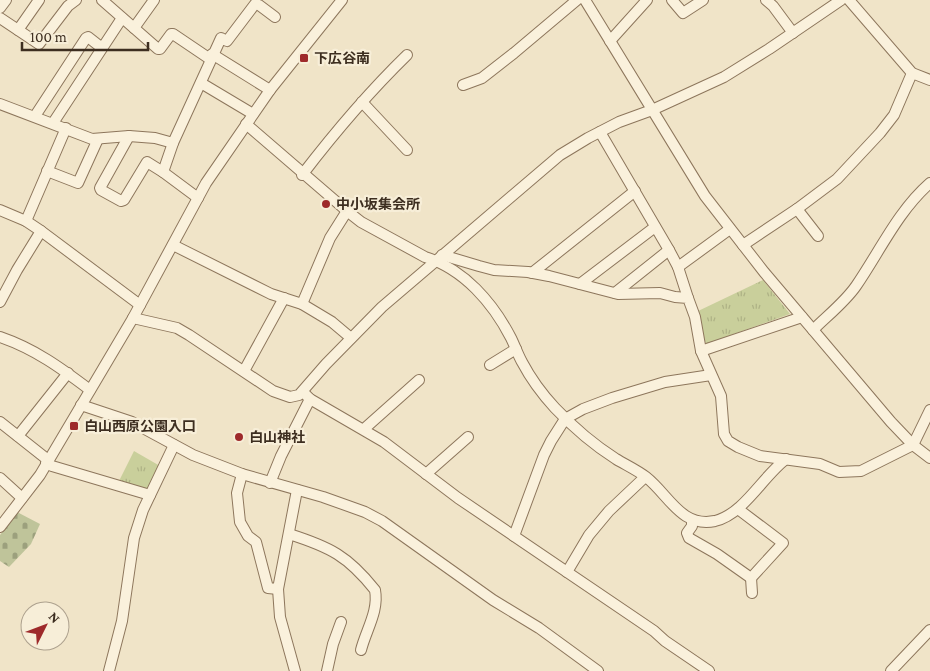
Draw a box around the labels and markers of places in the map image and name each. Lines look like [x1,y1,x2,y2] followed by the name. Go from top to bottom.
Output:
[314,50,370,66] place label: 下広谷南
[298,52,310,64] marker: 下広谷南
[336,196,420,212] place label: 中小坂集会所
[320,198,332,210] marker: 中小坂集会所
[84,418,196,434] place label: 白山西原公園入口
[68,420,80,432] marker: 白山西原公園入口
[249,429,305,445] place label: 白山神社
[233,431,245,443] marker: 白山神社

